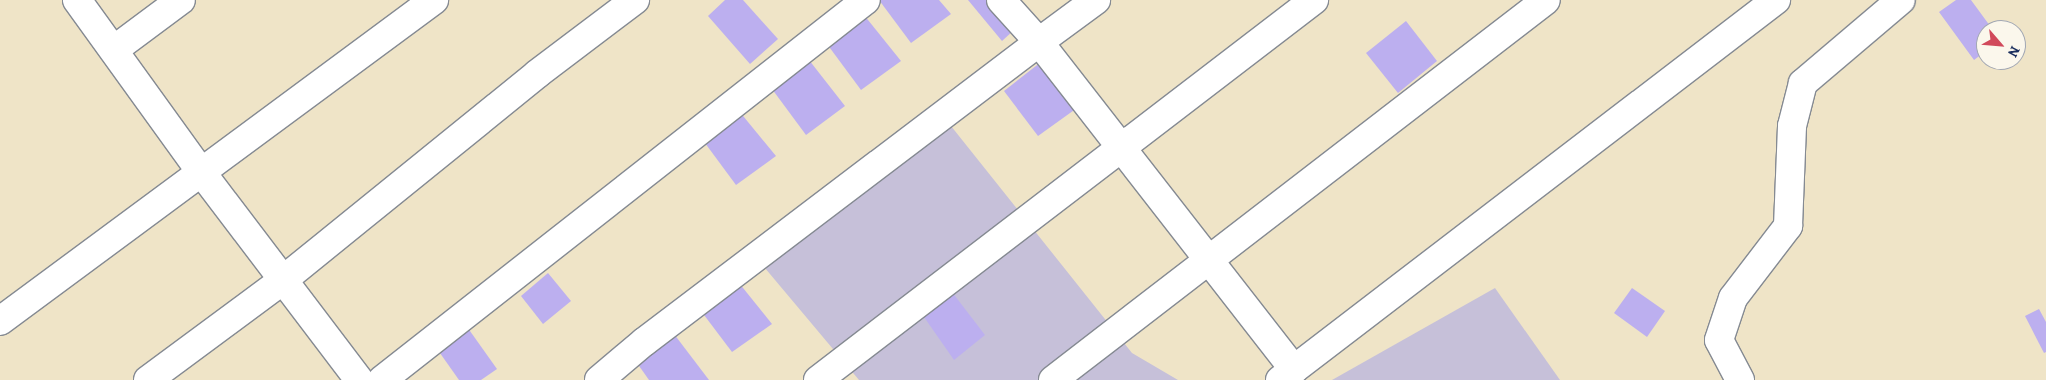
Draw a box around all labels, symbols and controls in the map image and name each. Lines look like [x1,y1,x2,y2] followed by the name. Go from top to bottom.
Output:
[1976,20,2026,70] north arrow
[2003,43,2025,60] text: N

